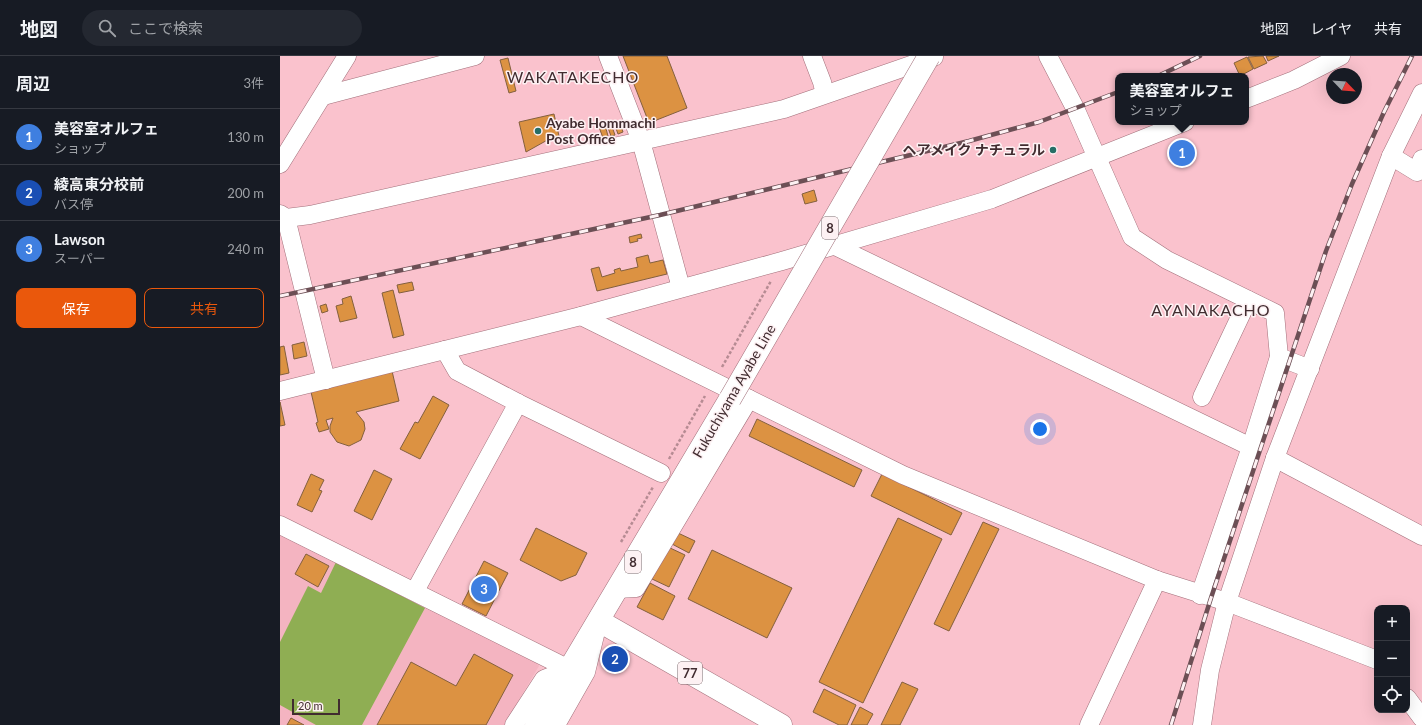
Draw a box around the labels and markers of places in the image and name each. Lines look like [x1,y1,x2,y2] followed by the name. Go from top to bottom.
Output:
[545,114,656,147] place label: Ayabe Hommachi Post Office
[533,126,543,136] marker: Ayabe Hommachi Post Office
[1169,138,1195,168] pin: 1
[903,141,1045,158] place label: ヘアメイク ナチュラル
[1048,145,1058,155] marker: ヘアメイク ナチュラル
[471,574,497,604] pin: 3
[602,644,628,674] pin: 2

